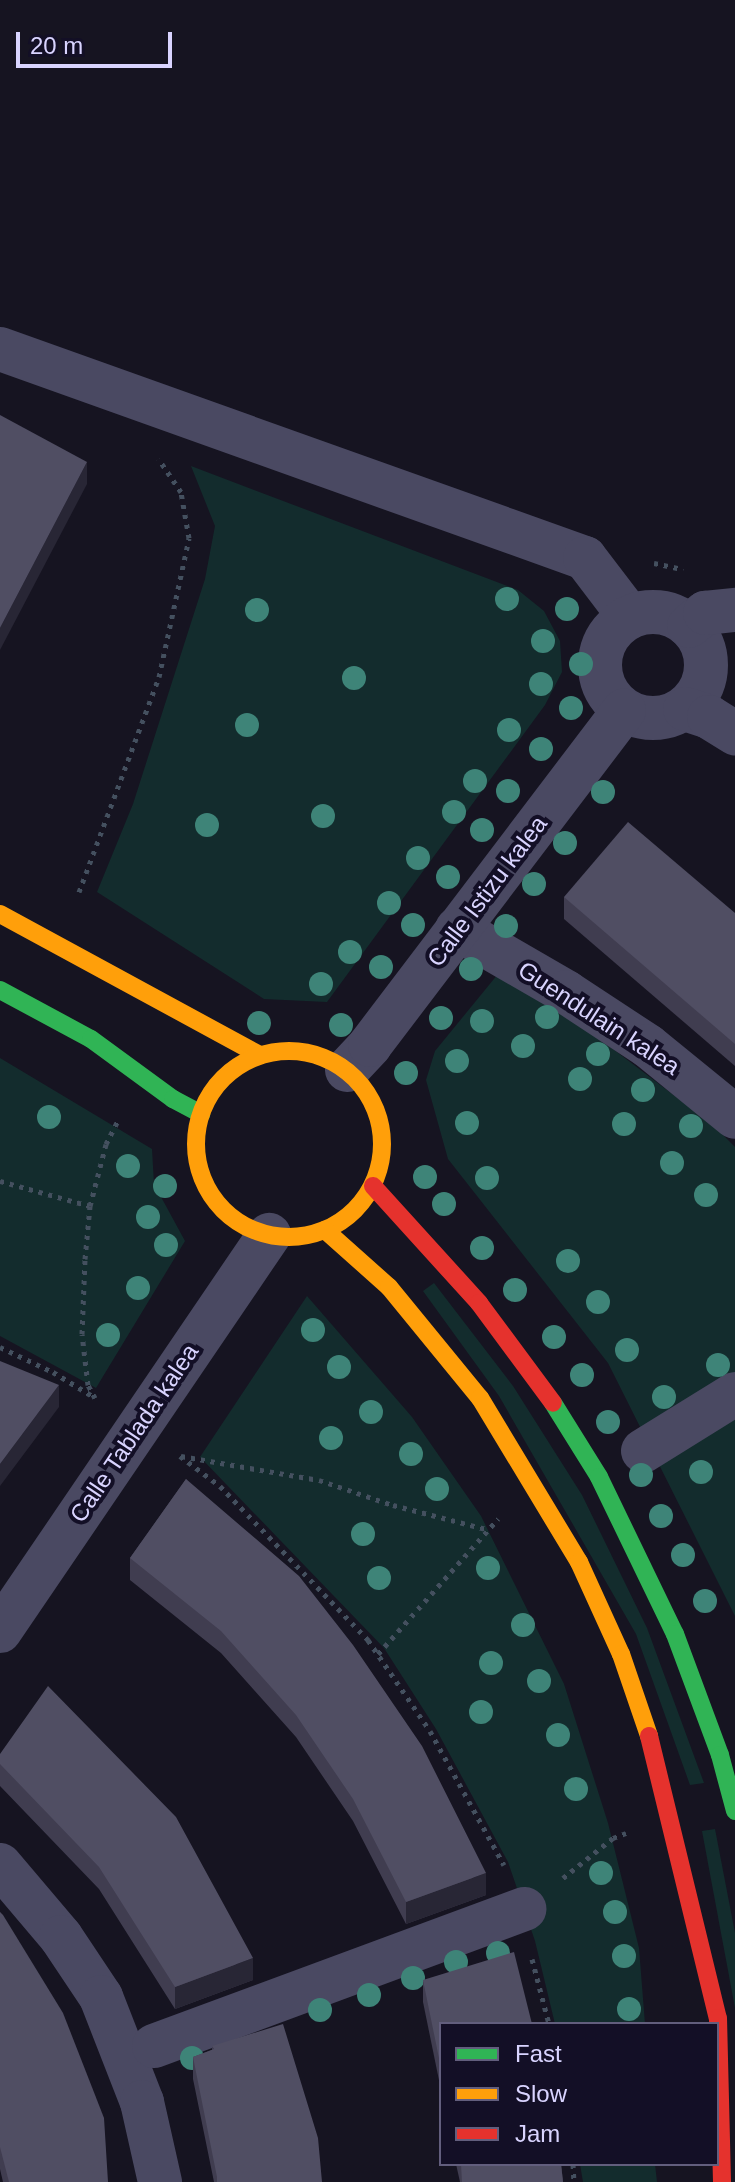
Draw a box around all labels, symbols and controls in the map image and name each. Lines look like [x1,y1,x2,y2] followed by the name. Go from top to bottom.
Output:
[20,16,176,66] scale bar
[30,32,83,59] text: 20 m
[421,810,553,972] street label: Calle Istizu kalea
[513,955,685,1081] street label: Guendulain kalea
[63,1338,205,1528] street label: Calle Tablada kalea
[439,2022,719,2166] legend
[515,2040,562,2067] text: Fast
[515,2080,567,2107] text: Slow
[515,2120,560,2147] text: Jam

